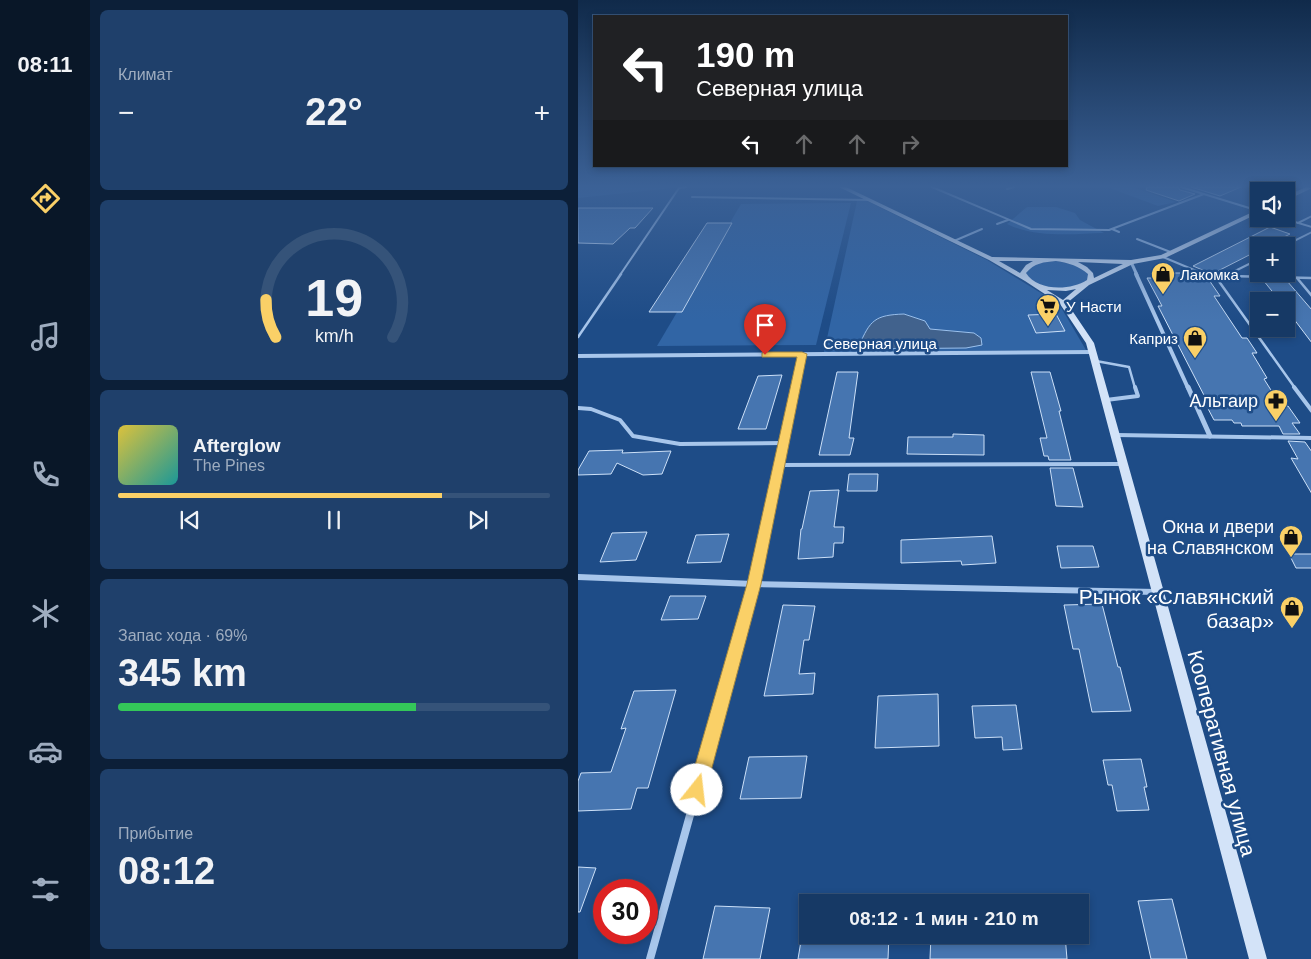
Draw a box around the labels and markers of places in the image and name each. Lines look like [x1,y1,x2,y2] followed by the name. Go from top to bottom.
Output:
[1150,261,1176,295] shop icon: Лакомка
[1180,266,1239,283] place label: Лакомка
[1035,293,1061,327] supermarket icon: У Насти
[1066,298,1122,315] place label: У Насти
[744,304,786,355] pin
[1182,325,1208,359] shop icon: Каприз
[1129,330,1178,347] place label: Каприз
[1263,388,1289,422] pharmacy icon: Альтаир
[1189,391,1258,411] place label: Альтаир
[1147,517,1274,558] place label: Окна и двери на Славянском
[1278,524,1304,558] shop icon: Окна и двери на Славянском
[1079,585,1274,632] place label: Рынок «Славянский базар»
[1279,595,1305,629] shop icon: Рынок «Славянский базар»

